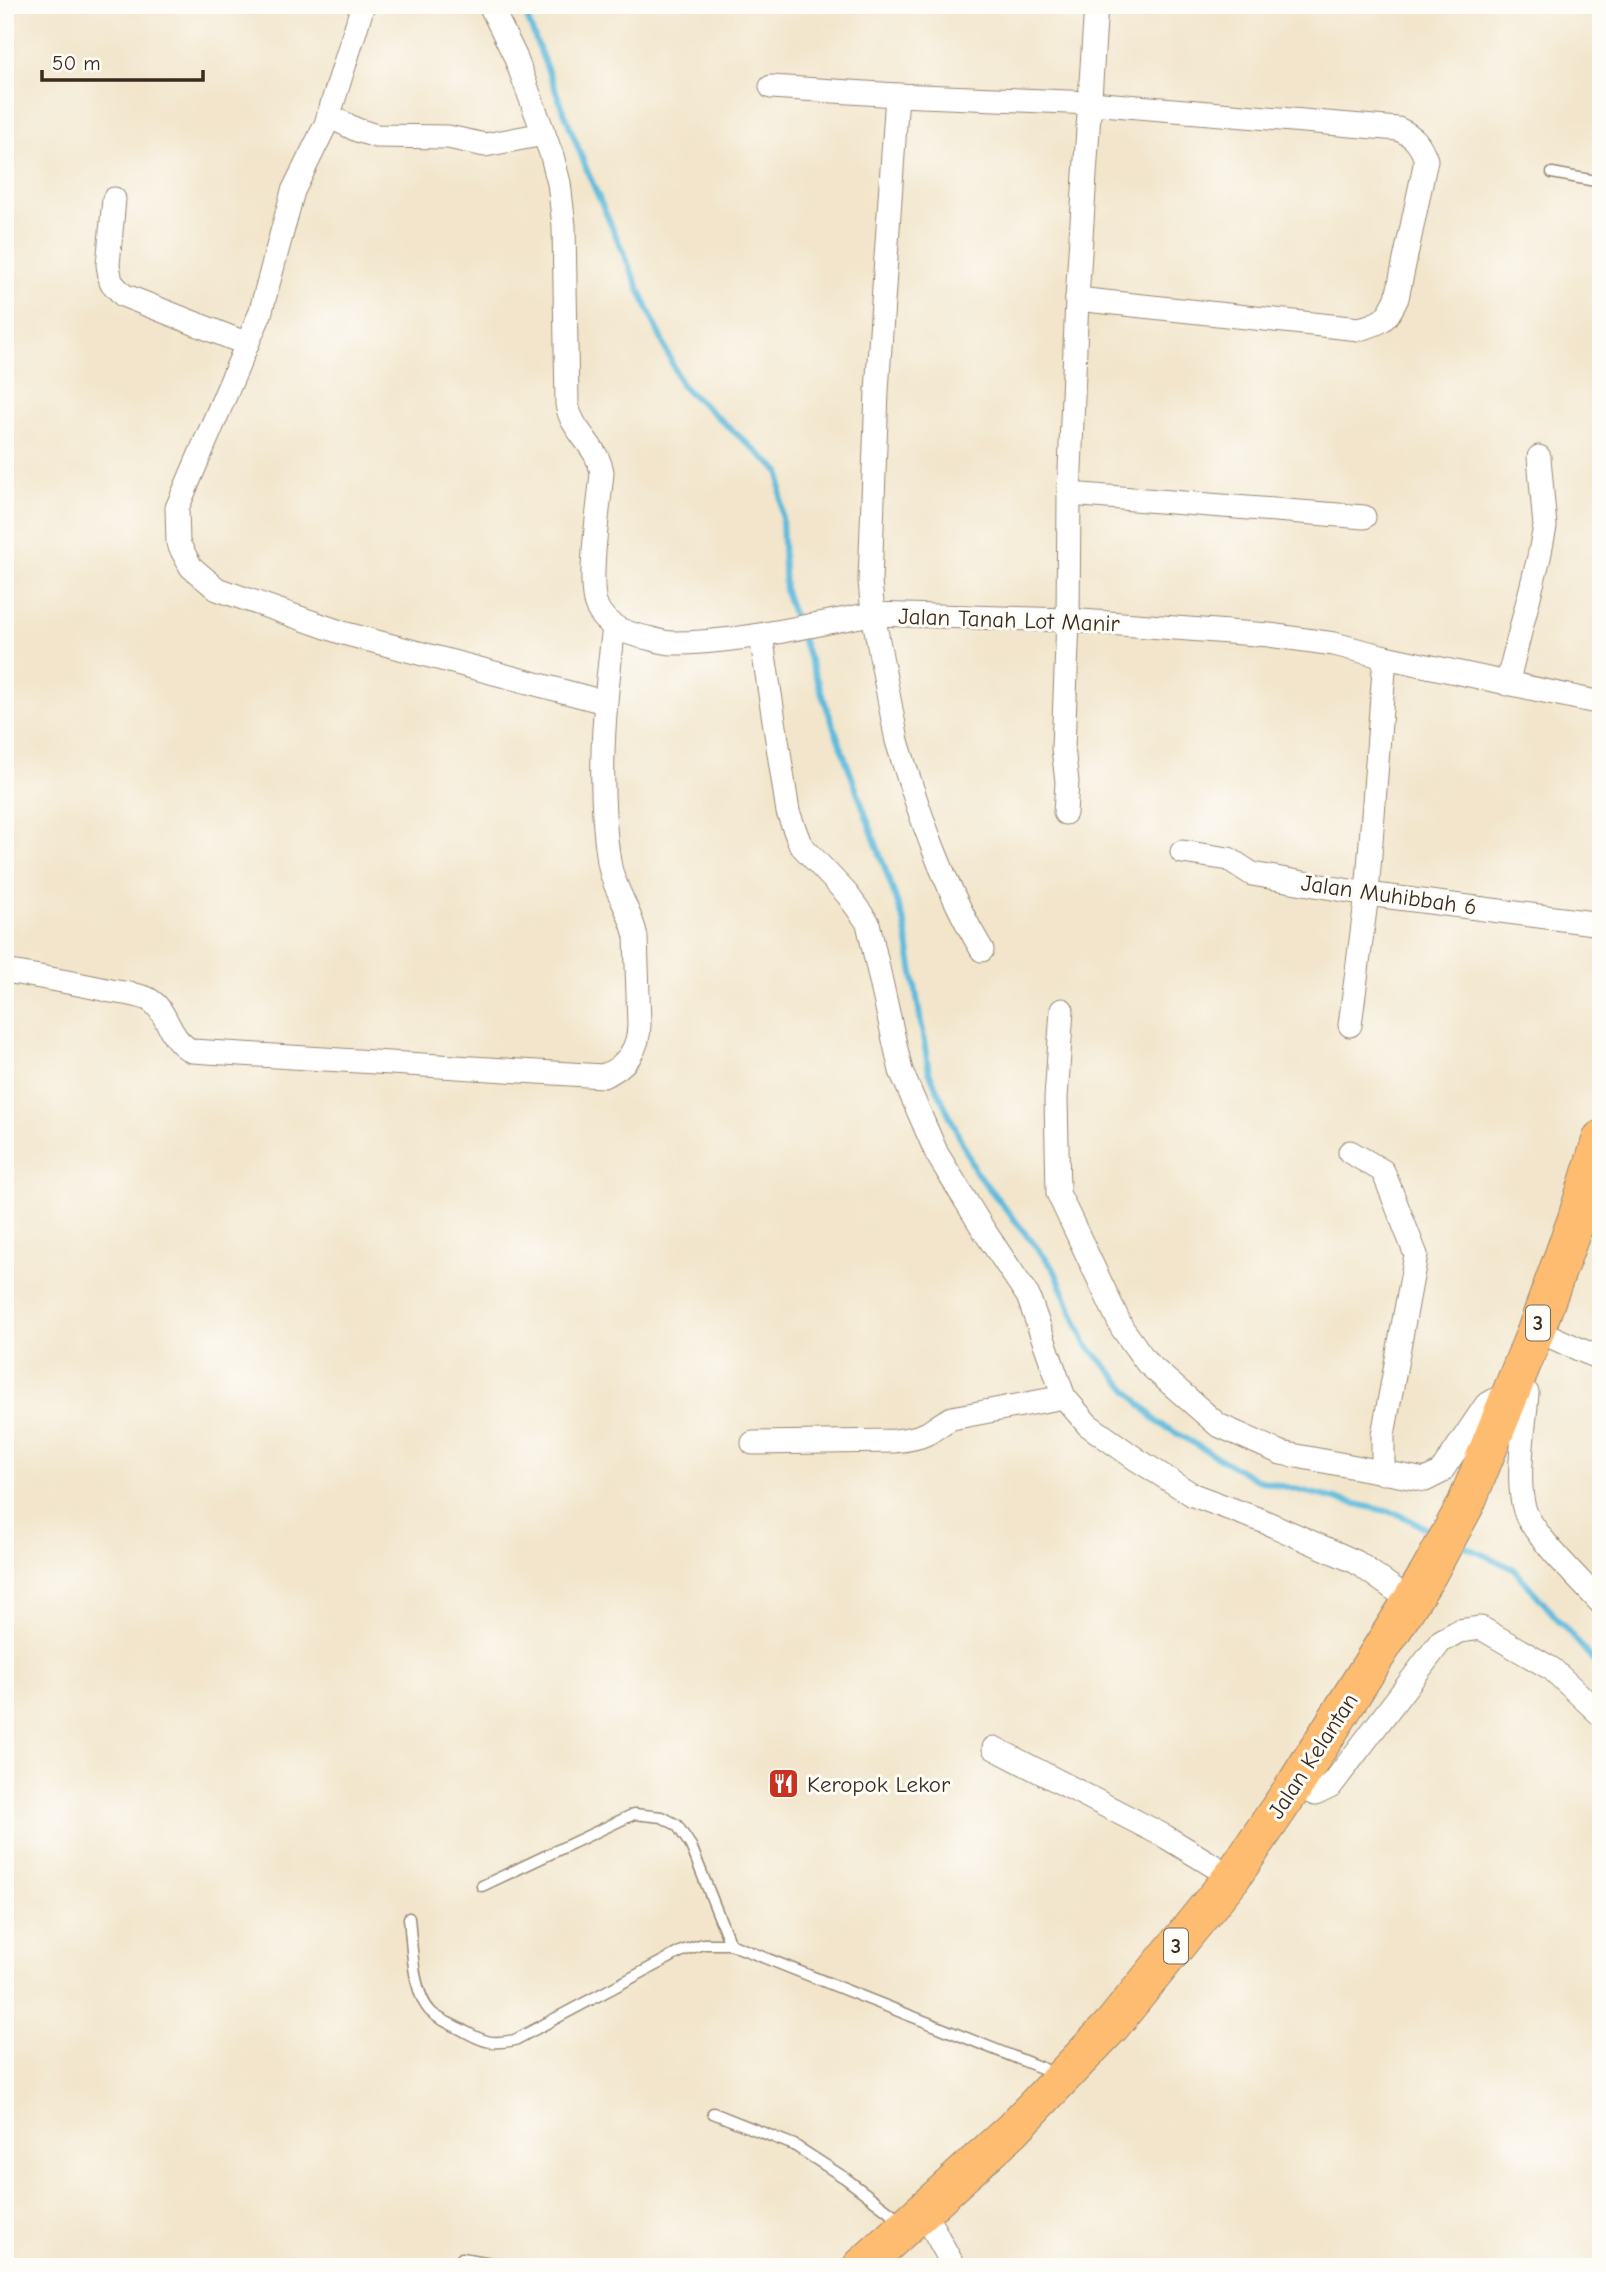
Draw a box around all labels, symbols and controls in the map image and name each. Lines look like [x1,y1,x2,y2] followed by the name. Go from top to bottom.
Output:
[42,38,203,82] scale bar
[52,51,101,75] text: 50 m
[898,603,1121,637] street label: Jalan Tanah Lot Manir
[1299,869,1479,921] street label: Jalan Muhibbah 6
[1526,1306,1550,1340] road number: 3
[1262,1688,1364,1824] street label: Jalan Kelantan
[767,1767,801,1801] restaurant icon: Keropok Lekor
[807,1771,951,1798] place label: Keropok Lekor
[1164,1928,1188,1964] road number: 3

